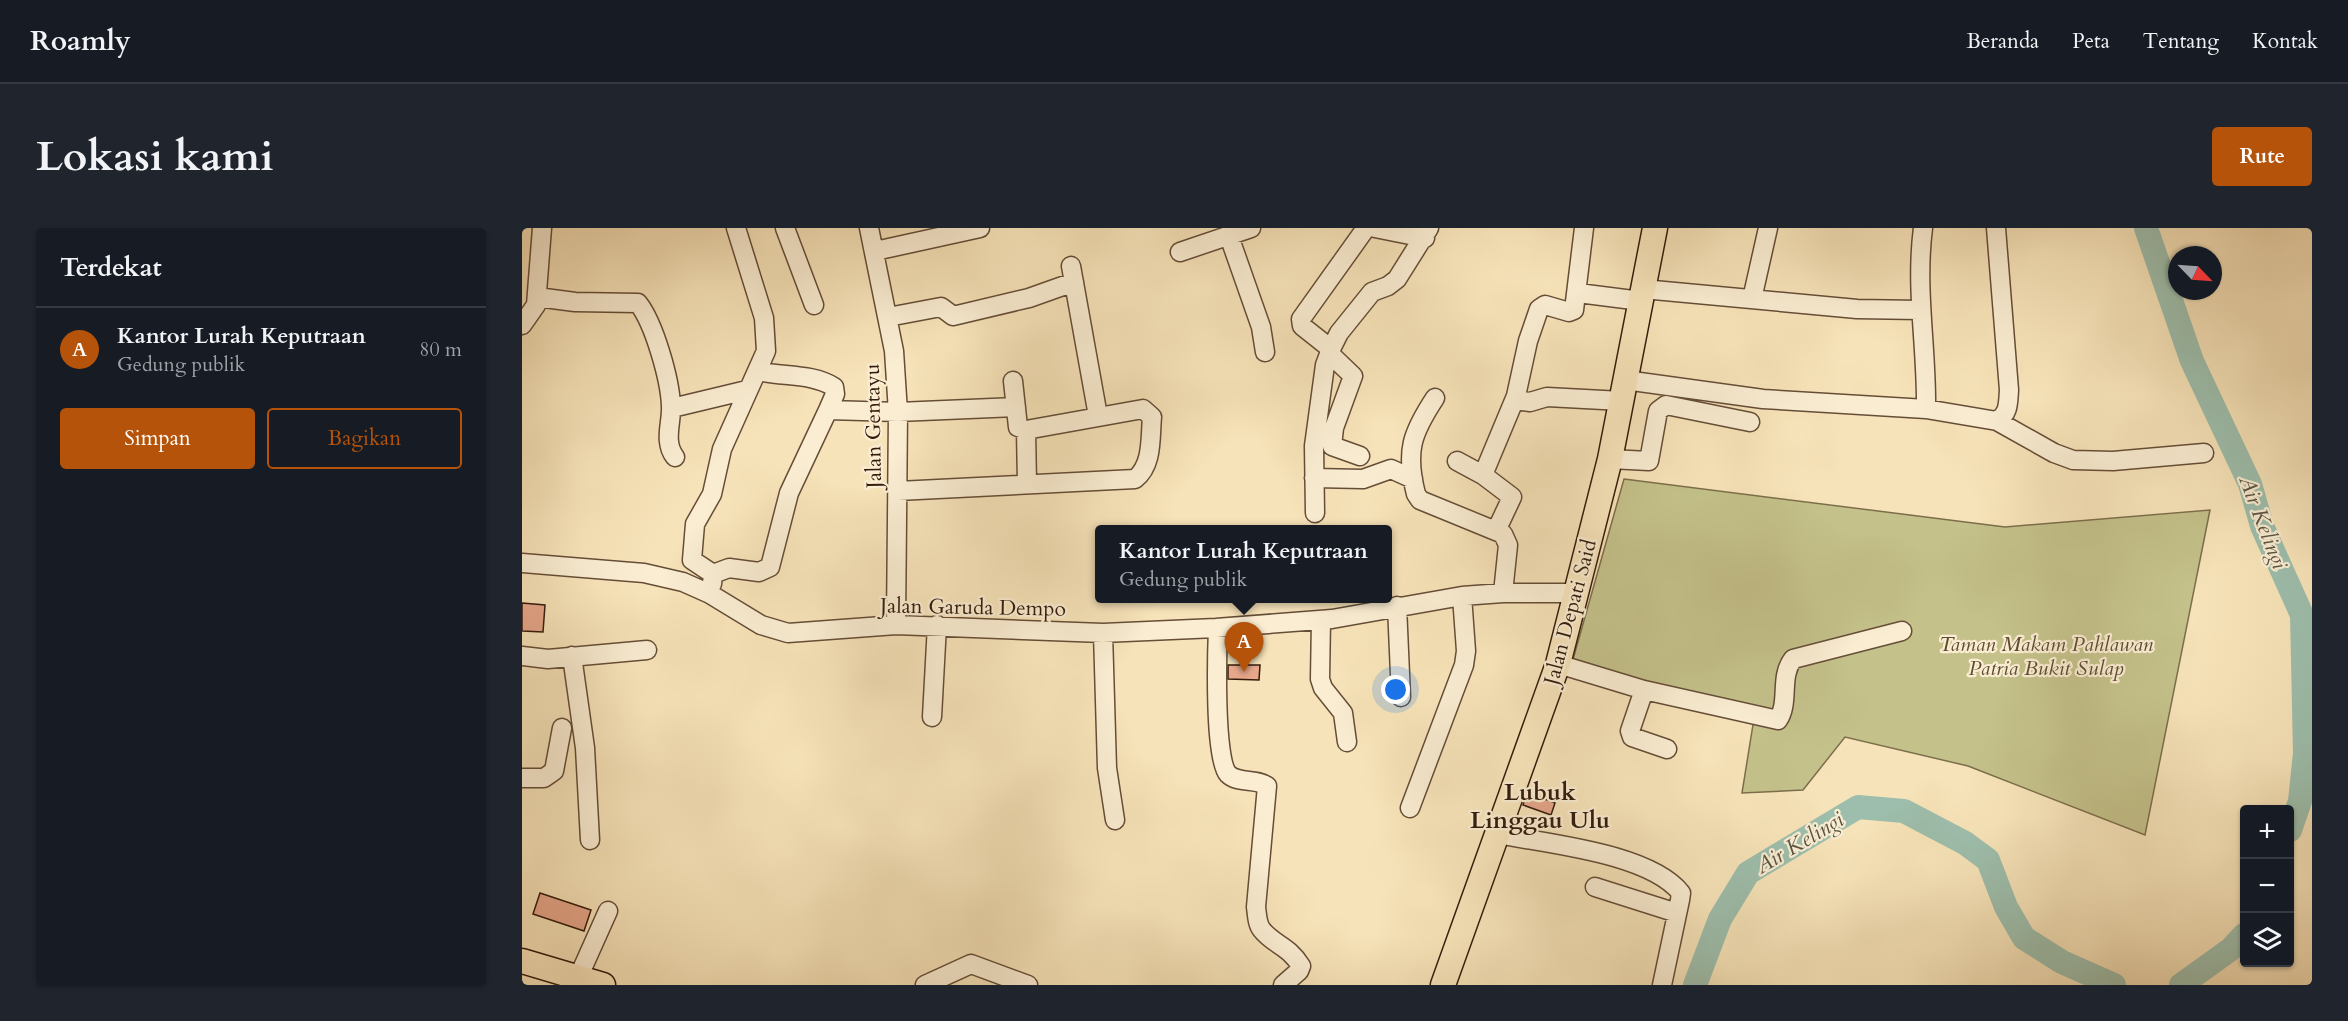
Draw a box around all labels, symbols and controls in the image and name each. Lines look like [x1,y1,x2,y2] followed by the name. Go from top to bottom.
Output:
[30,22,131,60] text: Roamly
[1966,27,2039,56] text: Beranda
[2072,27,2110,56] text: Peta
[2143,27,2219,56] text: Tentang
[2252,27,2318,56] text: Kontak
[2212,127,2312,186] button: Rute
[36,128,274,185] text: Lokasi kami
[2168,246,2222,300] north arrow
[60,250,162,285] text: Terdekat
[117,321,366,351] text: Kantor Lurah Keputraan
[72,336,87,363] text: A
[419,336,462,363] text: 80 m
[117,351,245,378] text: Gedung publik
[858,363,889,492] street label: Jalan Gentayu
[60,408,255,469] button: Simpan
[267,408,462,469] button: Bagikan
[2231,470,2295,574] water label: Air Kelingi
[1095,525,1392,603] popup
[1119,536,1368,566] text: Kantor Lurah Keputraan
[1536,536,1604,691] street label: Jalan Depati Said
[1119,566,1247,593] text: Gedung publik
[877,591,1066,624] street label: Jalan Garuda Dempo
[1224,622,1264,672] pin: A
[1939,630,2154,683] park label: Taman Makam Pahlawan Patria Bukit Sulap
[1381,675,1410,704] your location
[1470,776,1610,837] district label: Lubuk Linggau Ulu
[1749,804,1850,881] water label: Air Kelingi
[2240,805,2294,967] map controls
[2240,805,2294,859] button: +
[2240,859,2294,913] button: −
[2240,913,2294,967] button: layers

